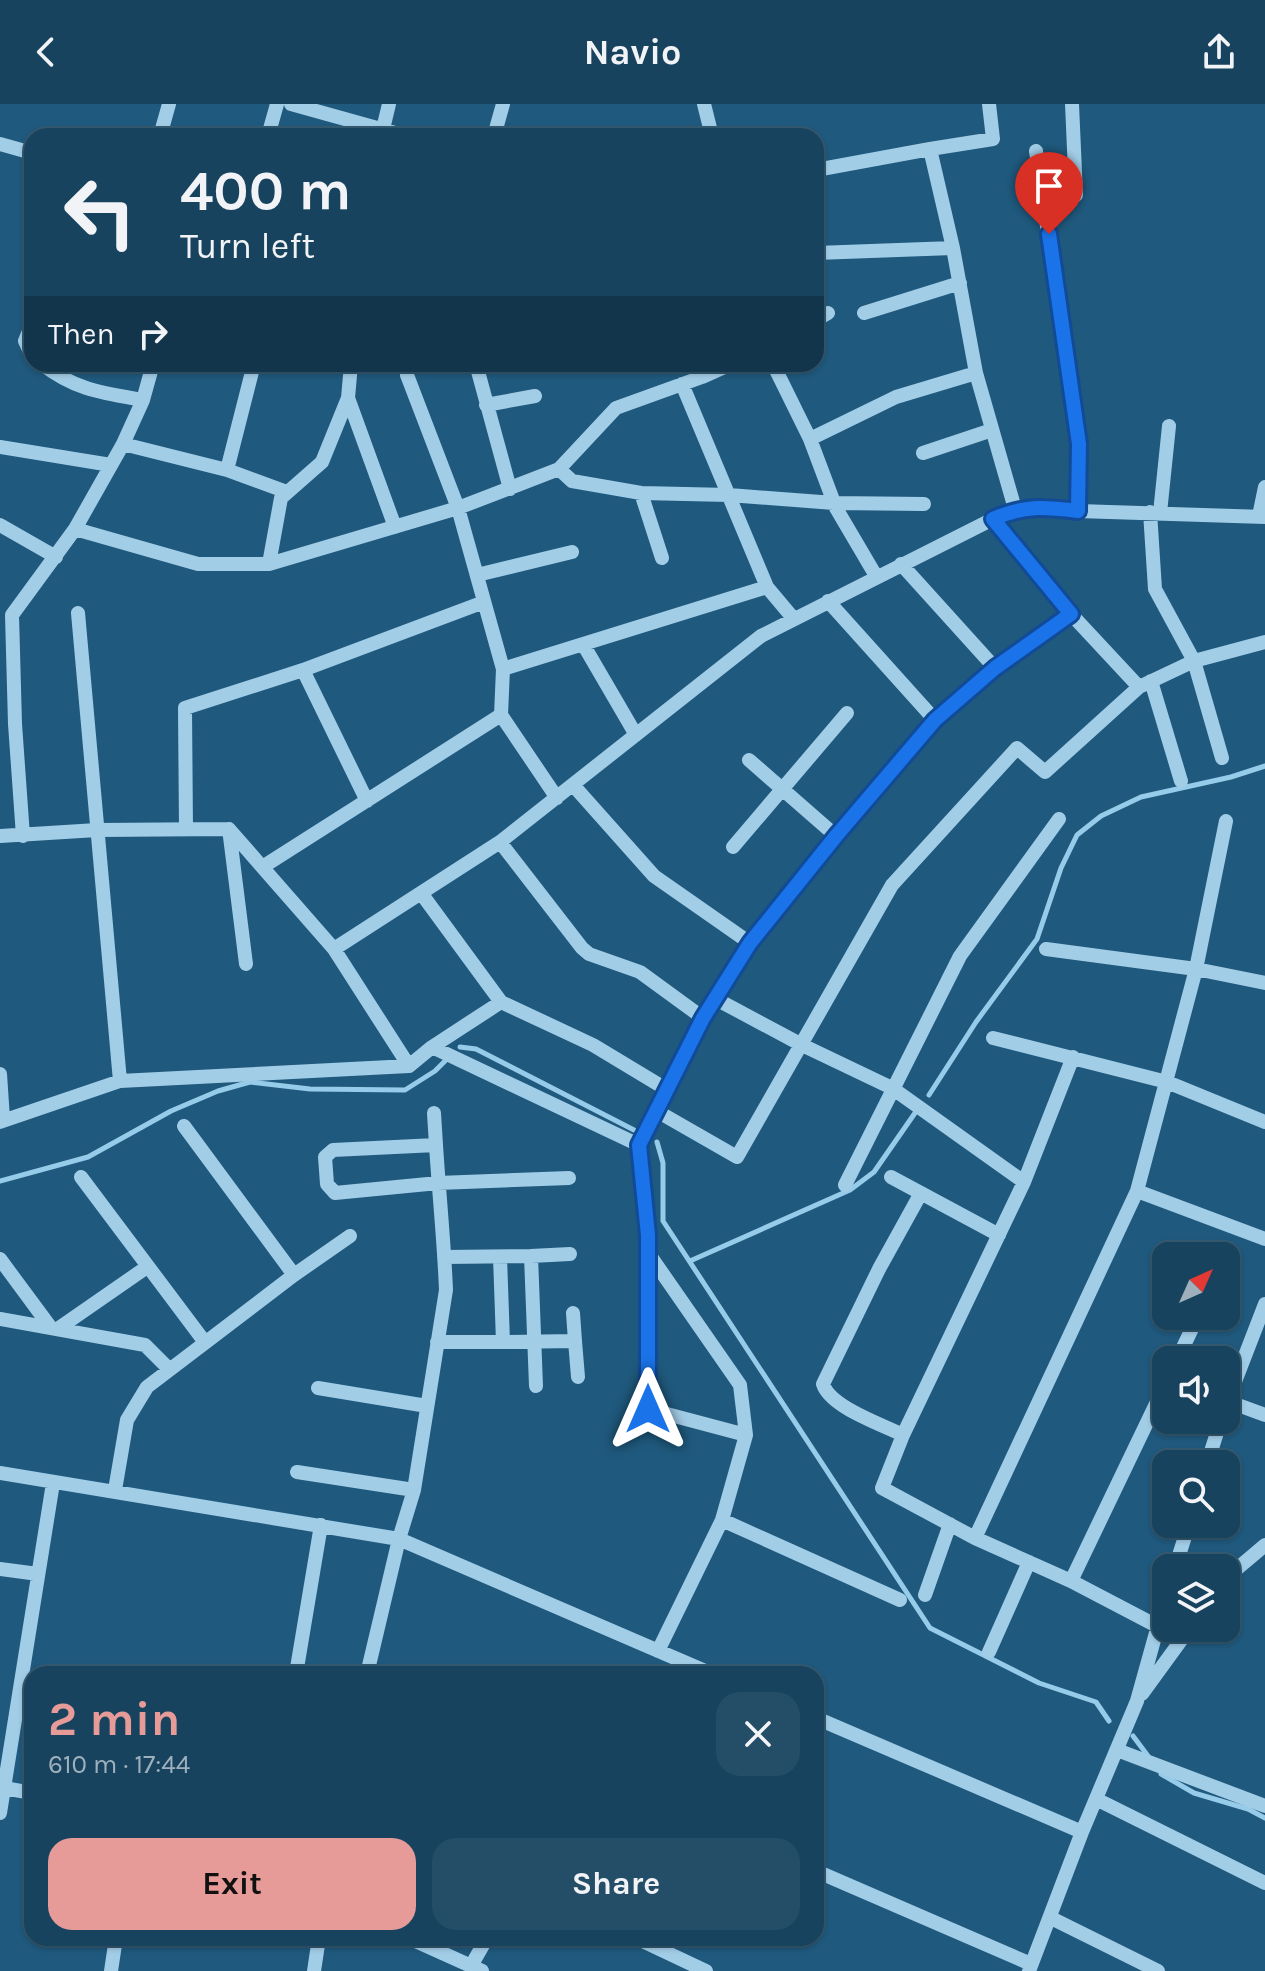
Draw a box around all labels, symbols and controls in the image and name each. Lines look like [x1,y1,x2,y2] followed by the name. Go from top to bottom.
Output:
[24,30,68,74] icon: back
[1197,30,1241,74] icon: share
[584,31,681,73] text: Navio
[1015,152,1083,234] pin
[180,158,351,223] text: 400 m
[48,160,152,264] icon: left
[1027,164,1071,208] icon: arrive
[180,225,315,267] text: Turn left
[131,312,175,356] icon: right
[48,316,115,352] text: Then
[1152,1242,1240,1330] north arrow
[1152,1242,1240,1642] map controls
[1152,1346,1240,1434] button: sound
[606,1367,690,1451] position arrow
[1152,1450,1240,1538] button: search
[1152,1554,1240,1642] button: layers
[48,1691,180,1747] text: 2 min
[716,1692,800,1776] button: close
[48,1749,190,1780] text: 610 m · 17:44
[48,1838,416,1930] button: Exit
[432,1838,800,1930] button: Share

